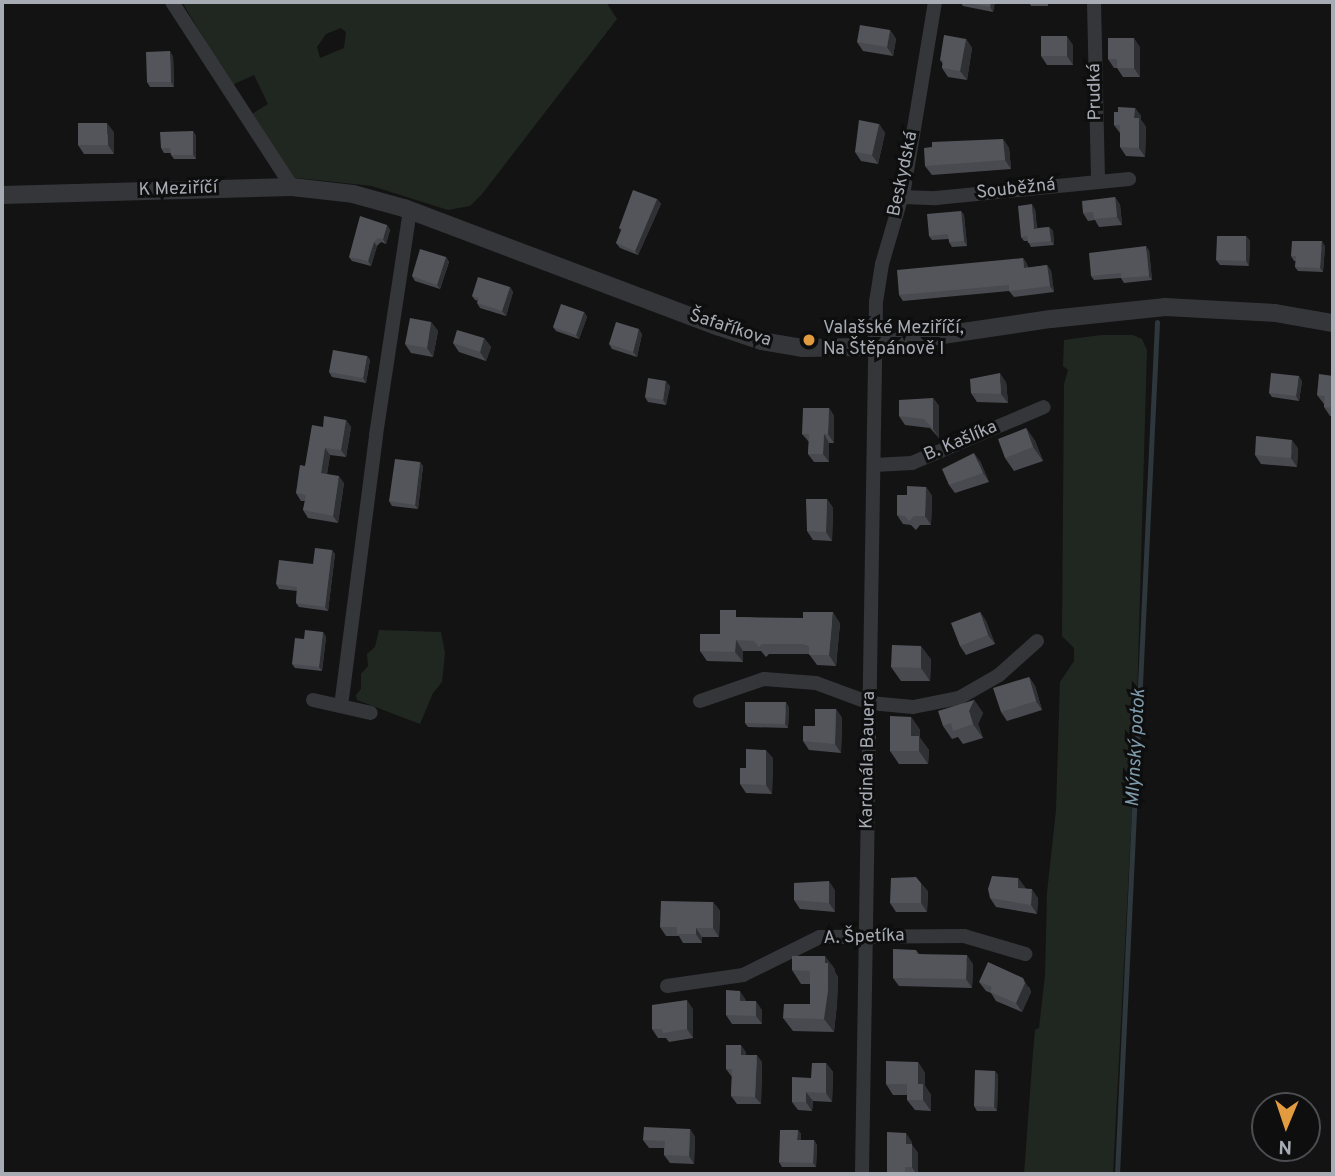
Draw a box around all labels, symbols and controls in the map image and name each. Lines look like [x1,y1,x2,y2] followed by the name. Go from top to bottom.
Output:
[1085,63,1107,121] street label: Prudká
[884,130,924,218] street label: Beskydská
[975,175,1057,205] street label: Souběžná
[138,178,218,202] street label: K Meziříčí
[686,306,774,352] street label: Šafaříkova
[823,319,964,362] place label: Valašské Meziříčí, Na Štěpánově I
[801,332,817,348] marker: Valašské Meziříčí, Na Štěpánově I
[921,417,1001,467] street label: B. Kašlíka
[1123,688,1151,808] water label: Mlýnský potok
[857,691,881,829] street label: Kardinála Bauera
[823,926,905,950] street label: A. Špetíka
[1251,1092,1321,1162] north arrow
[1278,1134,1293,1158] text: N

